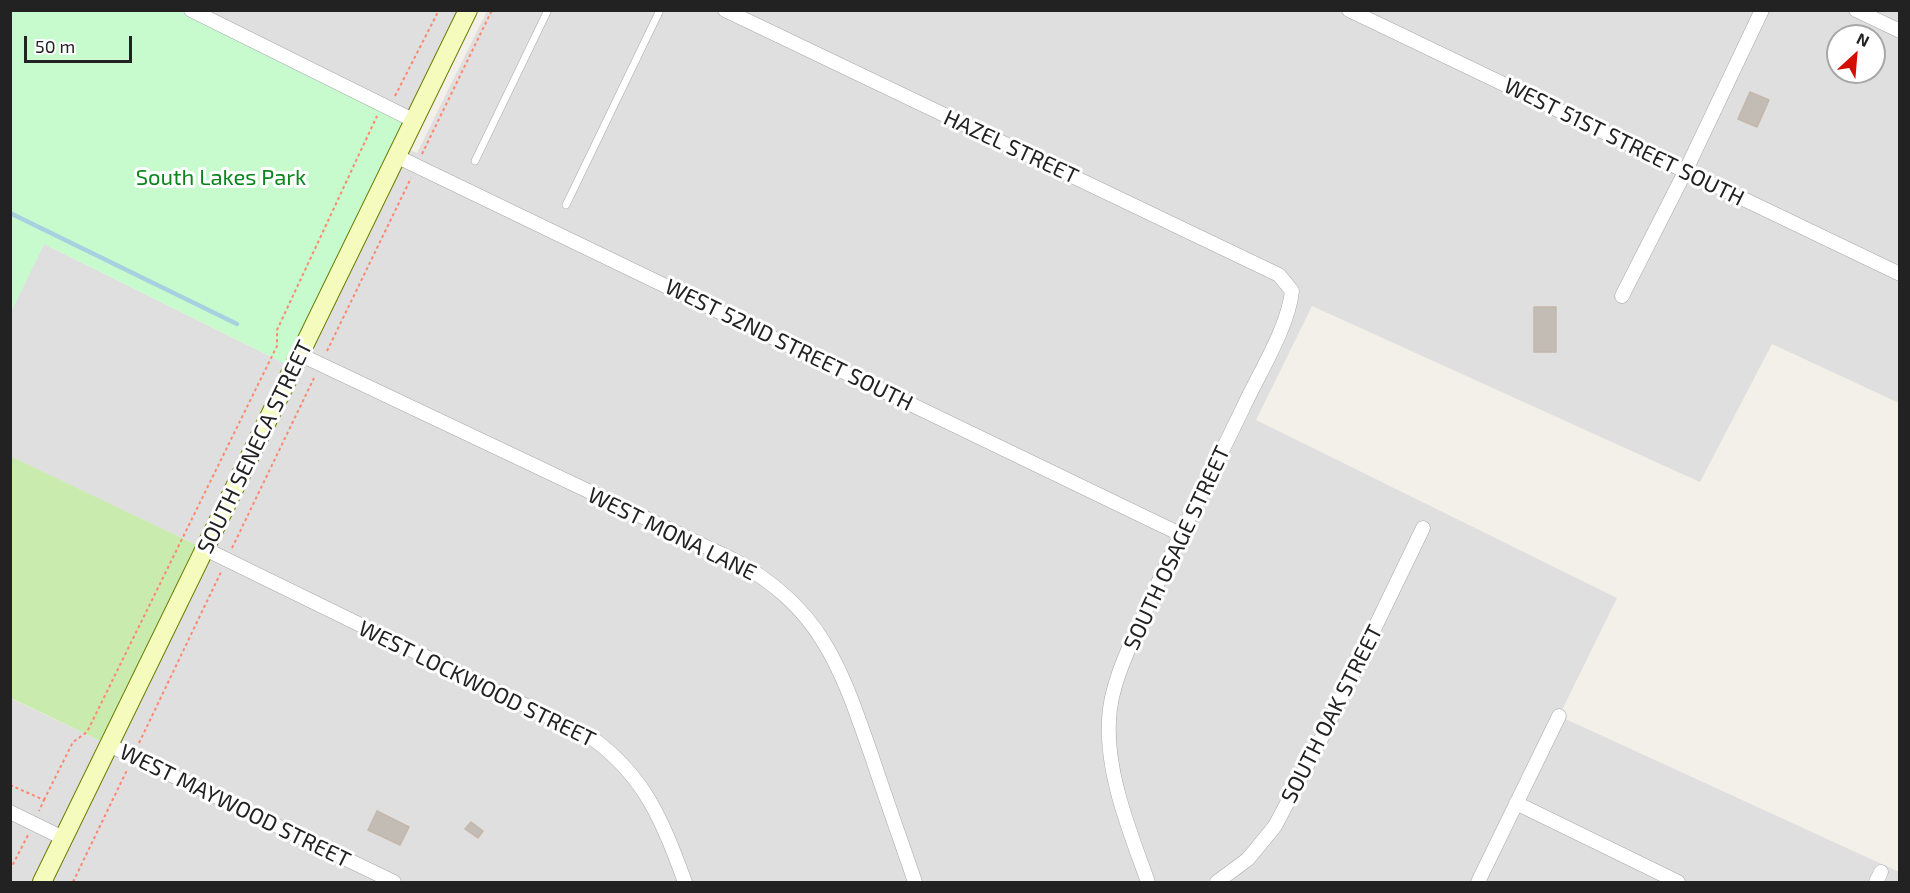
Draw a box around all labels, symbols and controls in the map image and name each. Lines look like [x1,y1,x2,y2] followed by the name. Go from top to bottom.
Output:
[27,24,135,62] scale bar
[1826,24,1886,84] north arrow
[1854,28,1873,50] text: N
[35,35,75,57] text: 50 m
[1500,72,1748,212] street label: WEST 51ST STREET SOUTH
[939,104,1083,190] street label: HAZEL STREET
[136,165,306,191] park label: South Lakes Park
[661,273,917,417] street label: WEST 52ND STREET SOUTH
[192,336,318,558] street label: SOUTH SENECA STREET
[1118,442,1236,654] street label: SOUTH OSAGE STREET
[583,482,761,586] street label: WEST MONA LANE
[354,615,600,753] street label: WEST LOCKWOOD STREET
[1276,621,1388,807] street label: SOUTH OAK STREET
[115,739,355,873] street label: WEST MAYWOOD STREET

